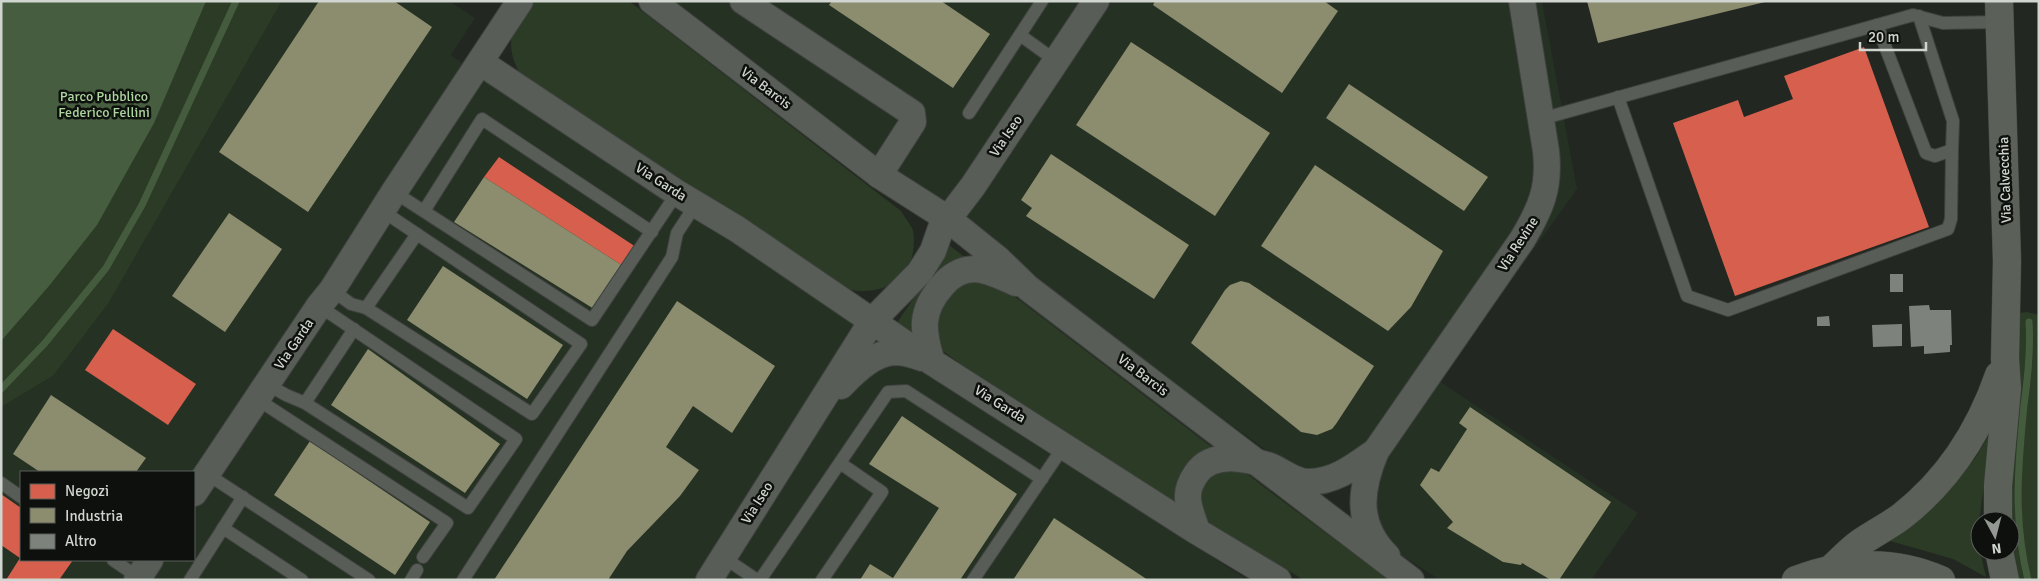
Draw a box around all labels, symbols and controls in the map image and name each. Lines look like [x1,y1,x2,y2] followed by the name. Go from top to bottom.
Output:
[1860,20,1926,52] scale bar
[1868,28,1899,46] text: 20 m
[737,63,795,113] street label: Via Barcis
[58,88,150,121] park label: Parco Pubblico Federico Fellini
[986,112,1026,160] street label: Via Iseo
[1995,137,2015,223] street label: Via Calvecchia
[632,159,690,205] street label: Via Garda
[1494,213,1542,275] street label: Via Revine
[271,315,317,373] street label: Via Garda
[1114,350,1172,400] street label: Via Barcis
[971,382,1029,426] street label: Via Garda
[20,471,195,561] legend
[737,479,777,527] street label: Via Iseo
[65,482,109,500] text: Negozi
[65,507,123,525] text: Industria
[1970,511,2020,561] north arrow
[65,532,97,550] text: Altro
[1991,539,2002,557] text: N

